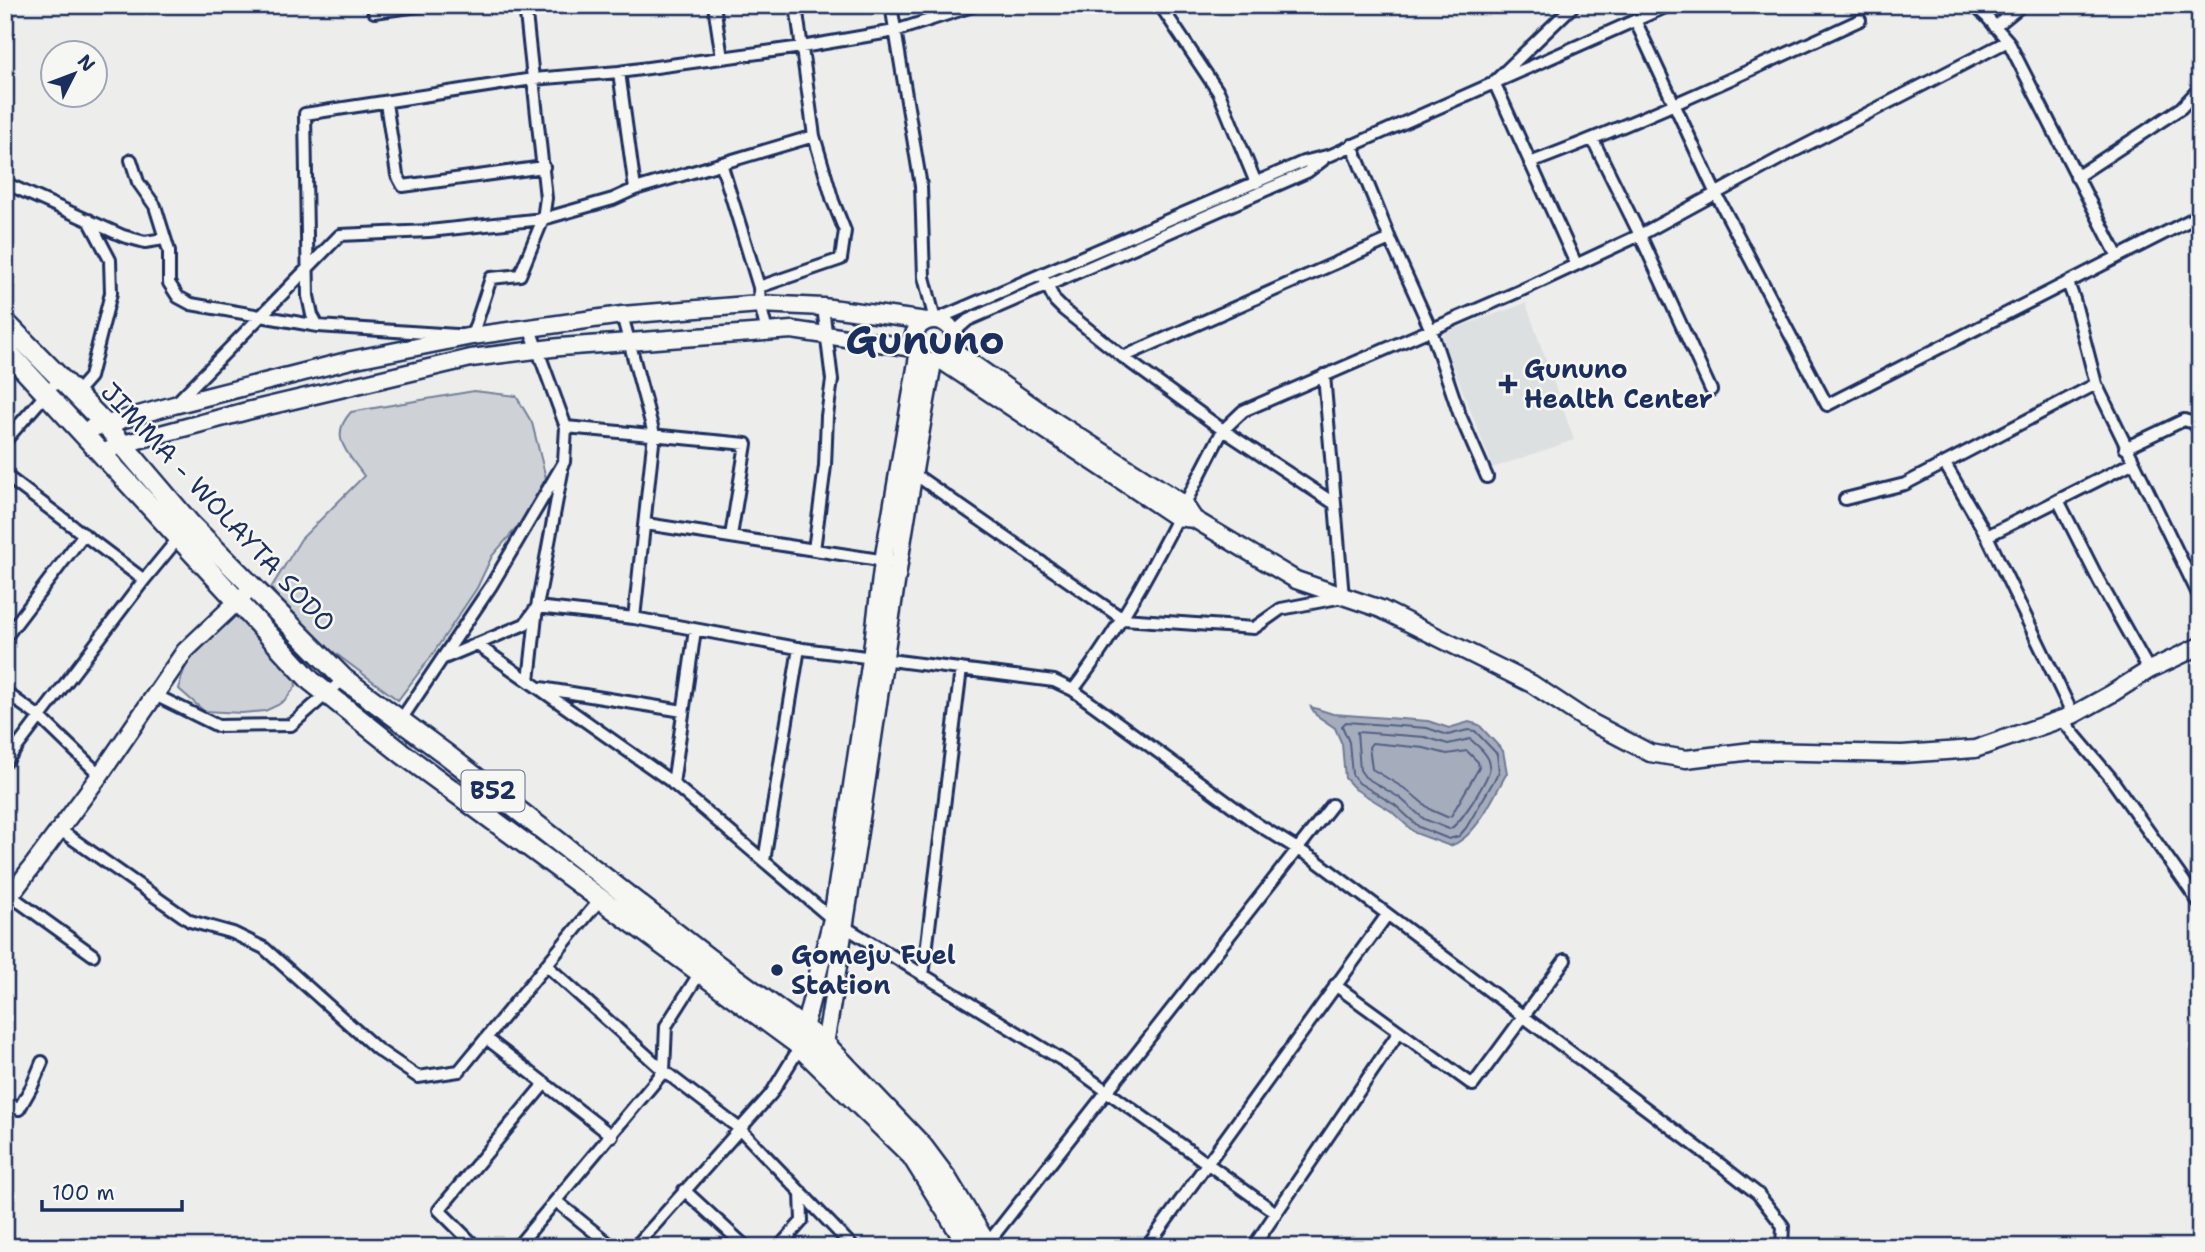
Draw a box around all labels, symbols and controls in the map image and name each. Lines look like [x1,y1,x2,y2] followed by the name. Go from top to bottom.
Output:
[38,38,108,108] north arrow
[72,49,101,77] text: N
[845,313,1005,367] district label: Gununo
[1524,351,1713,416] place label: Gununo Health Center
[93,374,343,639] street label: JIMMA - WOLAYTA SODO
[1498,374,1518,394] marker: Gununo Health Center
[462,770,524,812] road number: B52
[791,937,956,1002] place label: Gomeju Fuel Station
[769,962,785,978] marker: Gomeju Fuel Station
[42,1168,182,1212] scale bar
[52,1179,115,1207] text: 100 m

